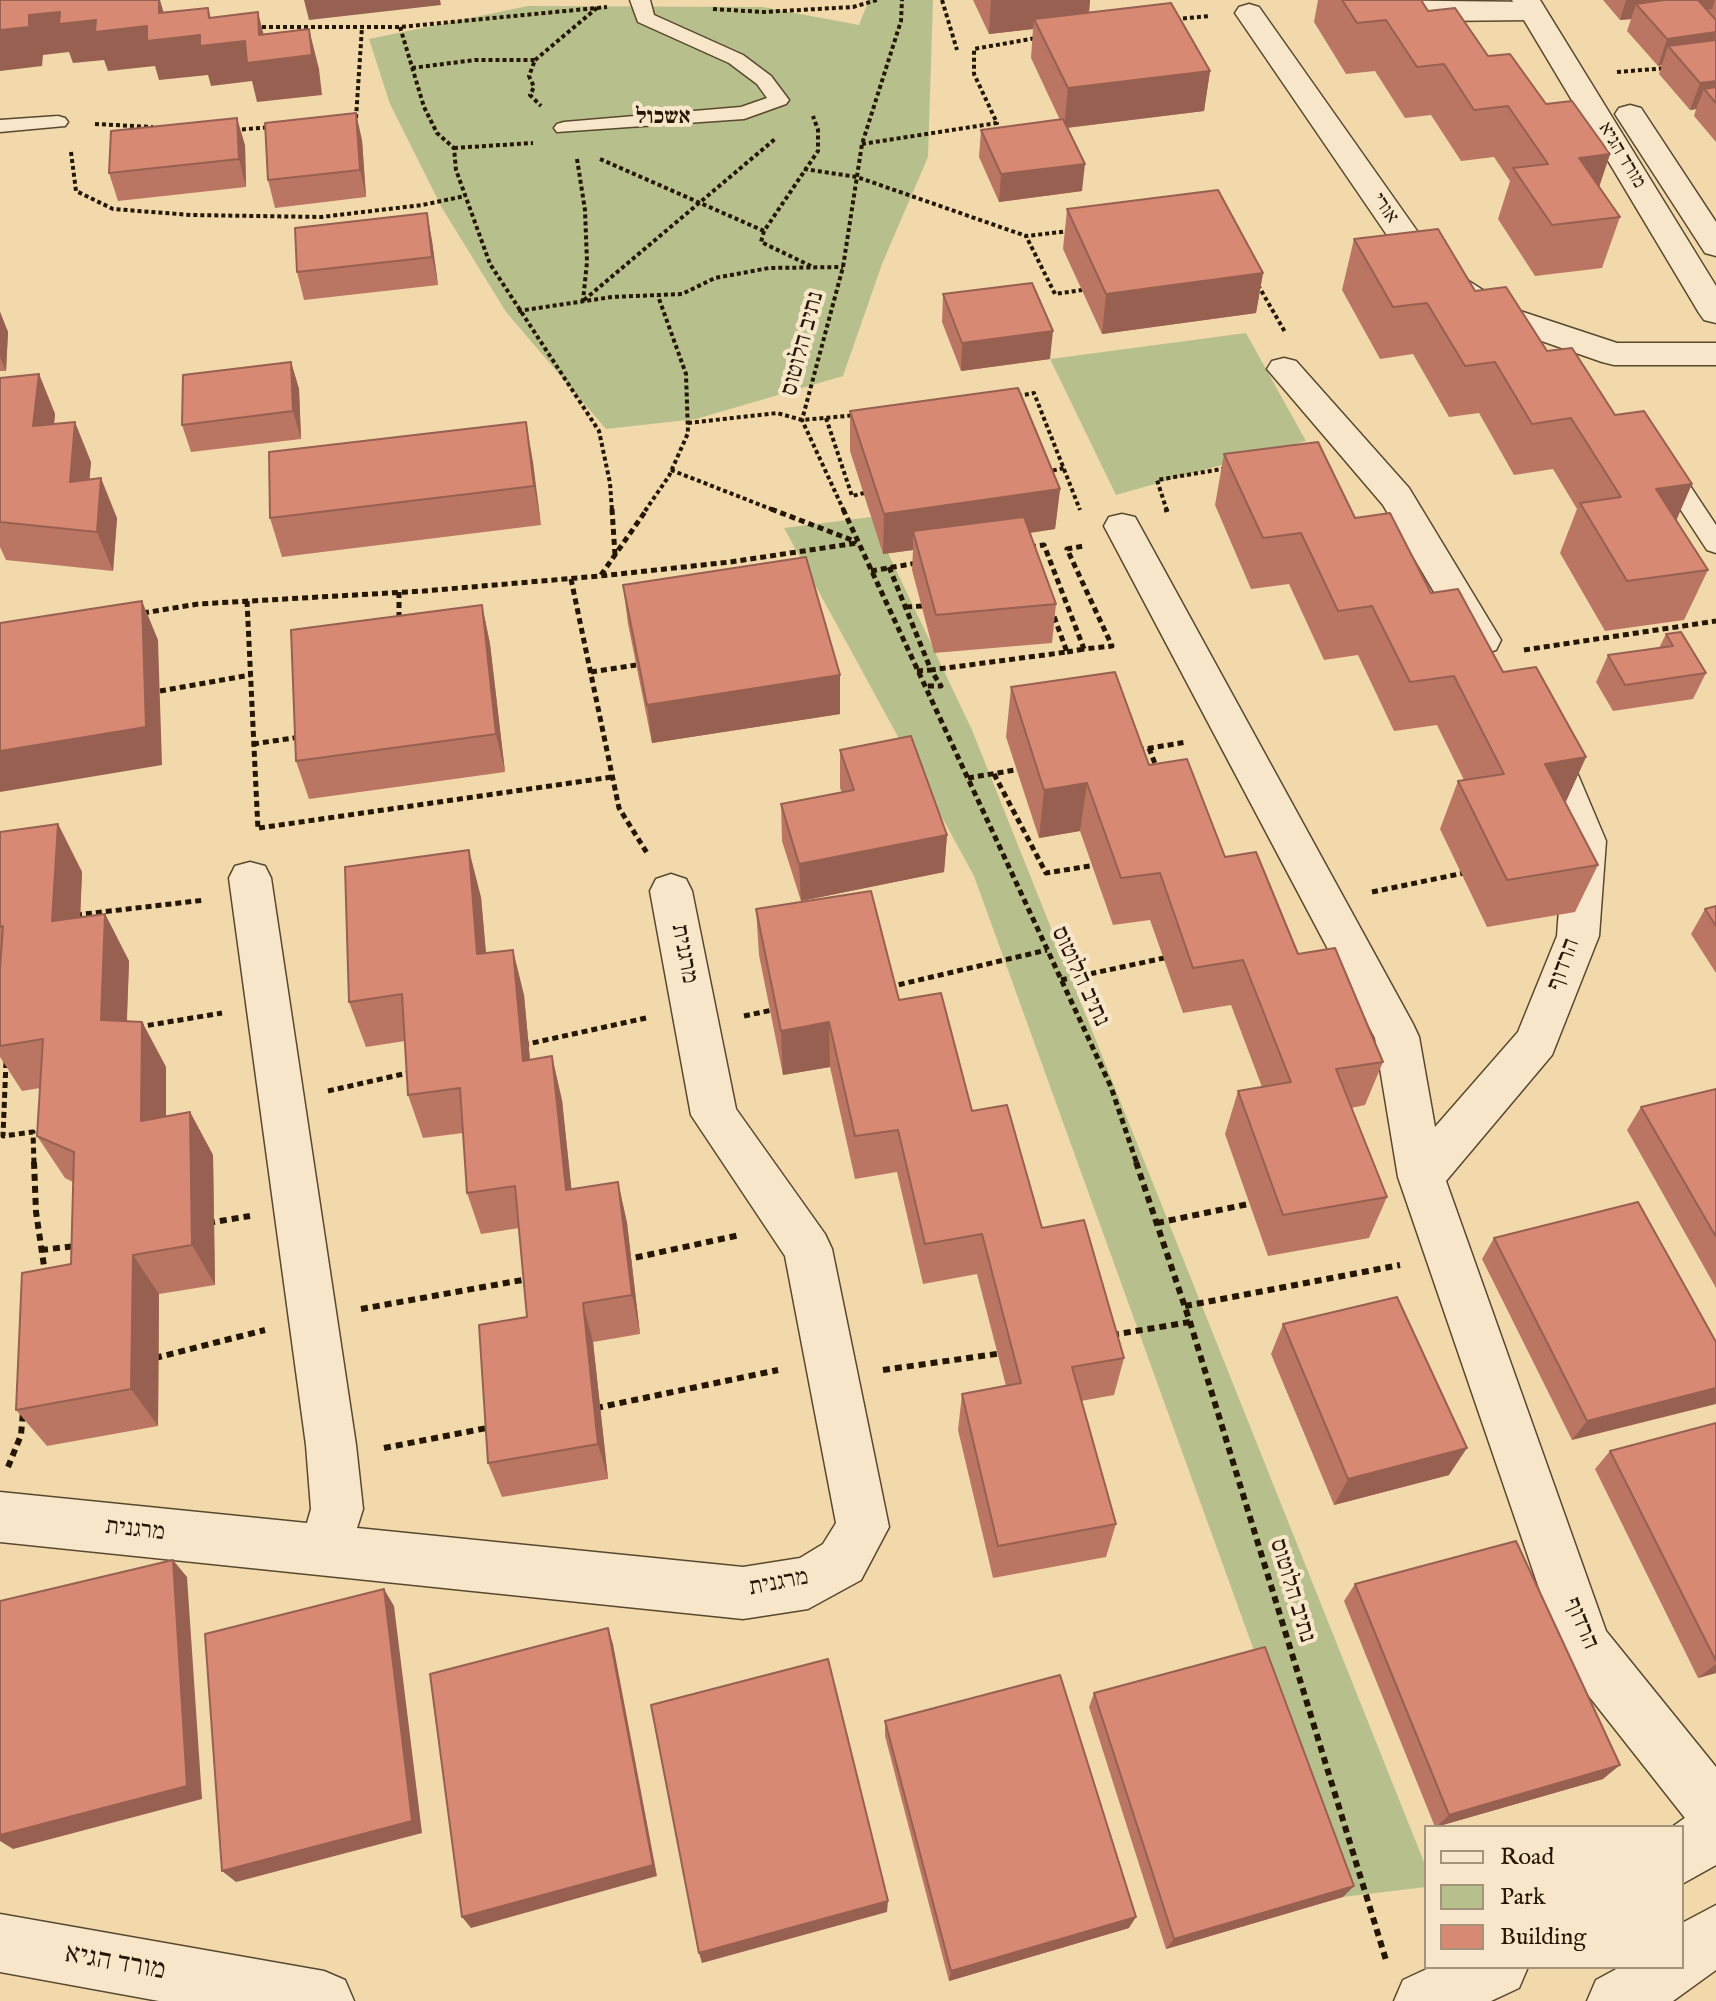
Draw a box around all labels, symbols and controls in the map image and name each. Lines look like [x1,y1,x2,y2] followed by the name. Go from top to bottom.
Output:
[635,105,691,131] district label: אשכול
[1592,119,1650,193] street label: מורד הגיא
[1365,189,1403,229] street label: אורי
[776,289,832,399] street label: נתיב הלוטוס
[663,922,703,986] street label: מרגנית
[1043,923,1115,1031] street label: נתיב הלוטוס
[1542,935,1588,995] street label: הרדוף
[104,1514,166,1548] street label: מרגנית
[1262,1536,1320,1646] street label: נתיב הלוטוס
[747,1564,811,1604] street label: מרגנית
[1556,1594,1604,1654] street label: הרדוף
[1424,1825,1684,1969] legend
[1500,1842,1554,1873] text: Road
[1500,1882,1546,1913] text: Park
[1500,1922,1586,1953] text: Building
[62,1939,168,1989] street label: מורד הגיא

